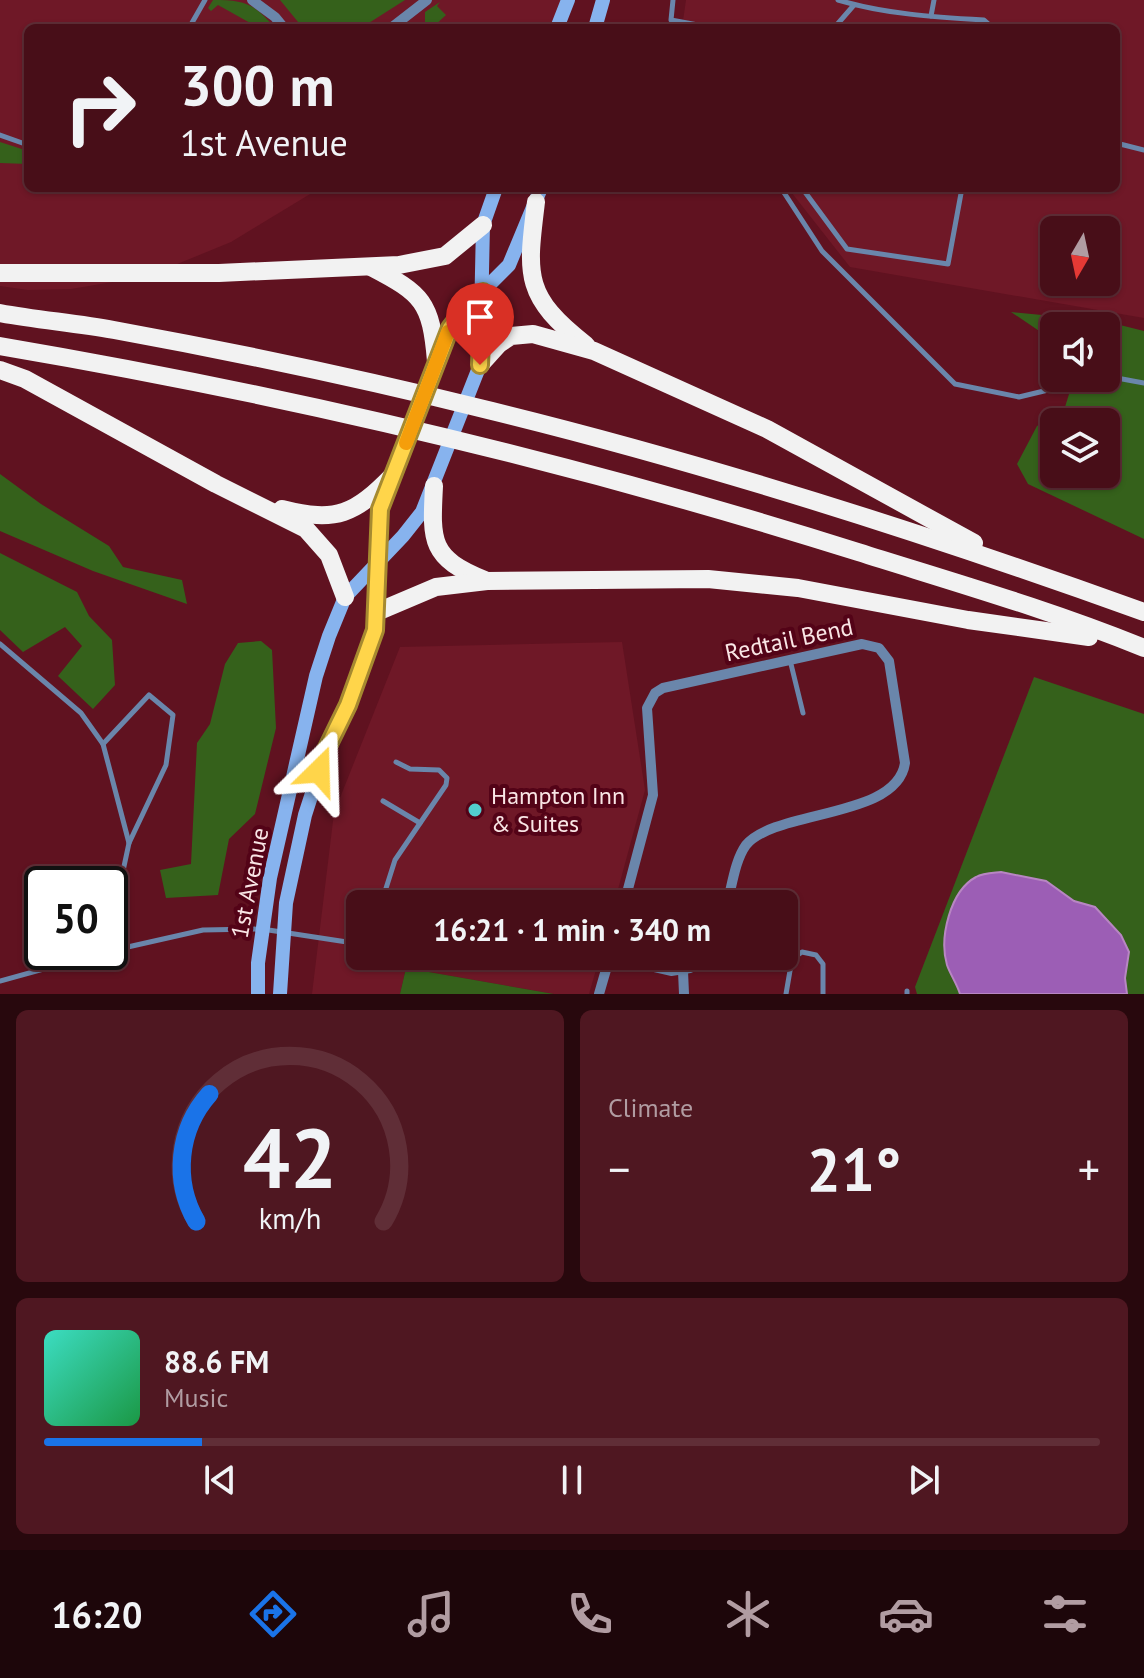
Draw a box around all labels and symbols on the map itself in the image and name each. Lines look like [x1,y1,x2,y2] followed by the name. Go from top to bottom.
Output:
[1040,216,1120,296] north arrow
[446,283,514,365] pin
[722,611,856,668] street label: Redtail Bend
[277,729,361,813] position arrow
[491,780,625,839] place label: Hampton Inn & Suites
[466,801,484,819] marker: Hampton Inn & Suites
[224,825,275,941] street label: 1st Avenue
[24,866,128,970] speed limit sign: 50

